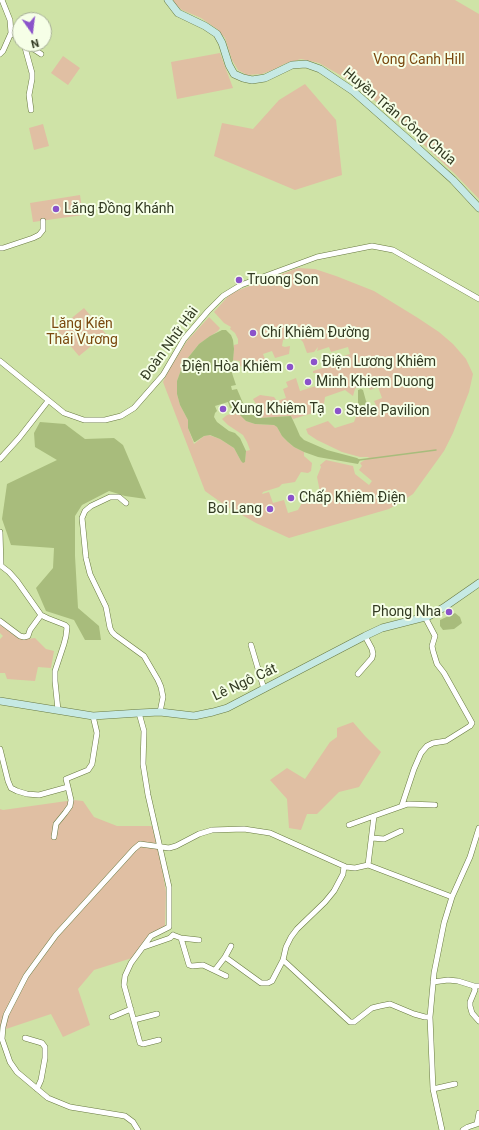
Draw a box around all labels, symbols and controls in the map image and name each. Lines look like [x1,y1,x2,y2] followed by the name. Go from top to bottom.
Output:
[12,12,52,52] north arrow
[29,36,40,50] text: N
[373,52,465,68] park label: Vong Canh Hill
[339,65,459,169] street label: Huyền Trân Công Chúa
[64,201,174,217] place label: Lăng Đồng Khánh
[51,204,61,214] marker: Lăng Đồng Khánh
[247,272,318,288] place label: Truong Son
[234,275,244,285] marker: Truong Son
[138,304,202,384] street label: Đoàn Nhữ Hài
[46,316,118,348] park label: Lăng Kiên Thái Vương
[261,325,369,341] place label: Chí Khiêm Đường
[248,328,258,338] marker: Chí Khiêm Đường
[322,354,436,370] place label: Điện Lương Khiêm
[309,357,319,367] marker: Điện Lương Khiêm
[182,359,282,375] place label: Điện Hòa Khiêm
[285,362,295,372] marker: Điện Hòa Khiêm
[316,374,434,390] place label: Minh Khiem Duong
[303,377,313,387] marker: Minh Khiem Duong
[231,401,325,417] place label: Xung Khiêm Tạ
[346,403,430,419] place label: Stele Pavilion
[218,404,228,414] marker: Xung Khiêm Tạ
[333,406,343,416] marker: Stele Pavilion
[299,490,406,506] place label: Chấp Khiêm Điện
[286,493,296,503] marker: Chấp Khiêm Điện
[208,501,262,517] place label: Boi Lang
[265,504,275,514] marker: Boi Lang
[372,604,441,620] place label: Phong Nha
[444,607,454,617] marker: Phong Nha
[210,661,280,705] street label: Lê Ngô Cát

